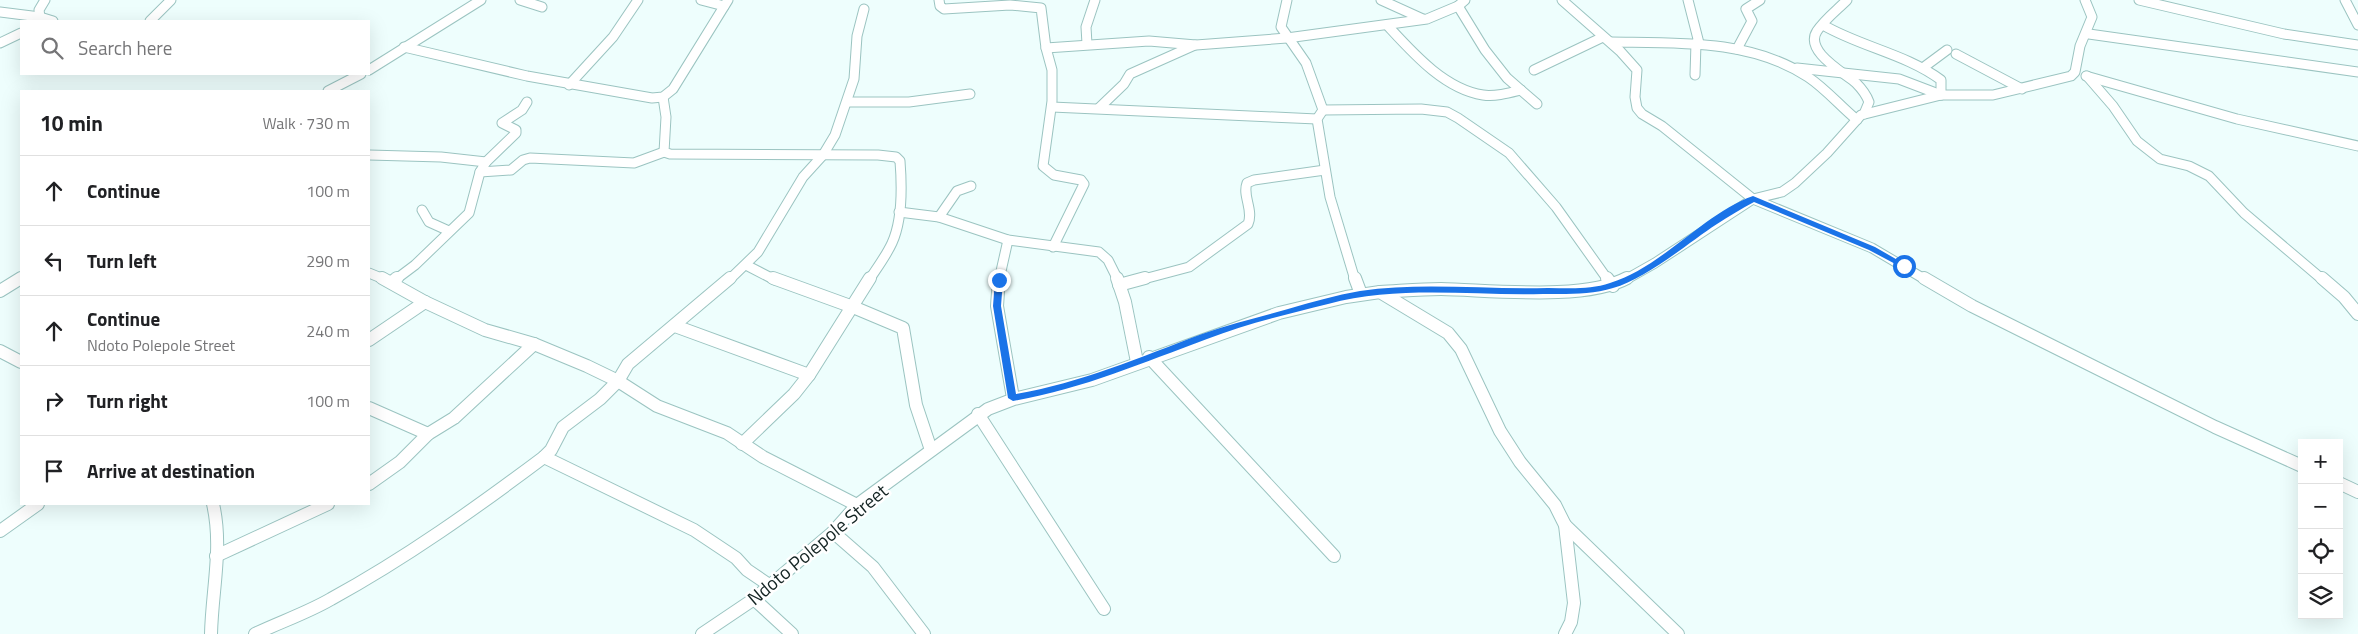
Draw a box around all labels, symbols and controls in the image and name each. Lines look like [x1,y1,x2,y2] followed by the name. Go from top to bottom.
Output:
[20,20,370,75] search box
[78,33,172,62] text: Search here
[38,34,66,62] icon: search
[40,107,103,139] text: 10 min
[262,111,350,135] text: Walk · 730 m
[87,176,160,205] text: Continue
[40,177,68,205] icon: ahead
[306,179,350,203] text: 100 m
[87,246,157,275] text: Turn left
[40,247,68,275] icon: left
[306,249,350,273] text: 290 m
[1893,255,1916,278] route start
[988,269,1011,292] route end
[87,304,160,333] text: Continue
[40,317,68,345] icon: ahead
[306,319,350,343] text: 240 m
[87,333,235,357] text: Ndoto Polepole Street
[87,386,168,415] text: Turn right
[40,387,68,415] icon: right
[306,389,350,413] text: 100 m
[2298,439,2343,619] map controls
[2298,439,2343,484] button: +
[87,456,255,485] text: Arrive at destination
[40,457,68,485] icon: arrive
[740,476,894,612] street label: Ndoto Polepole Street
[2298,484,2343,529] button: −
[2298,529,2343,574] button: locate
[2298,574,2343,619] button: layers

